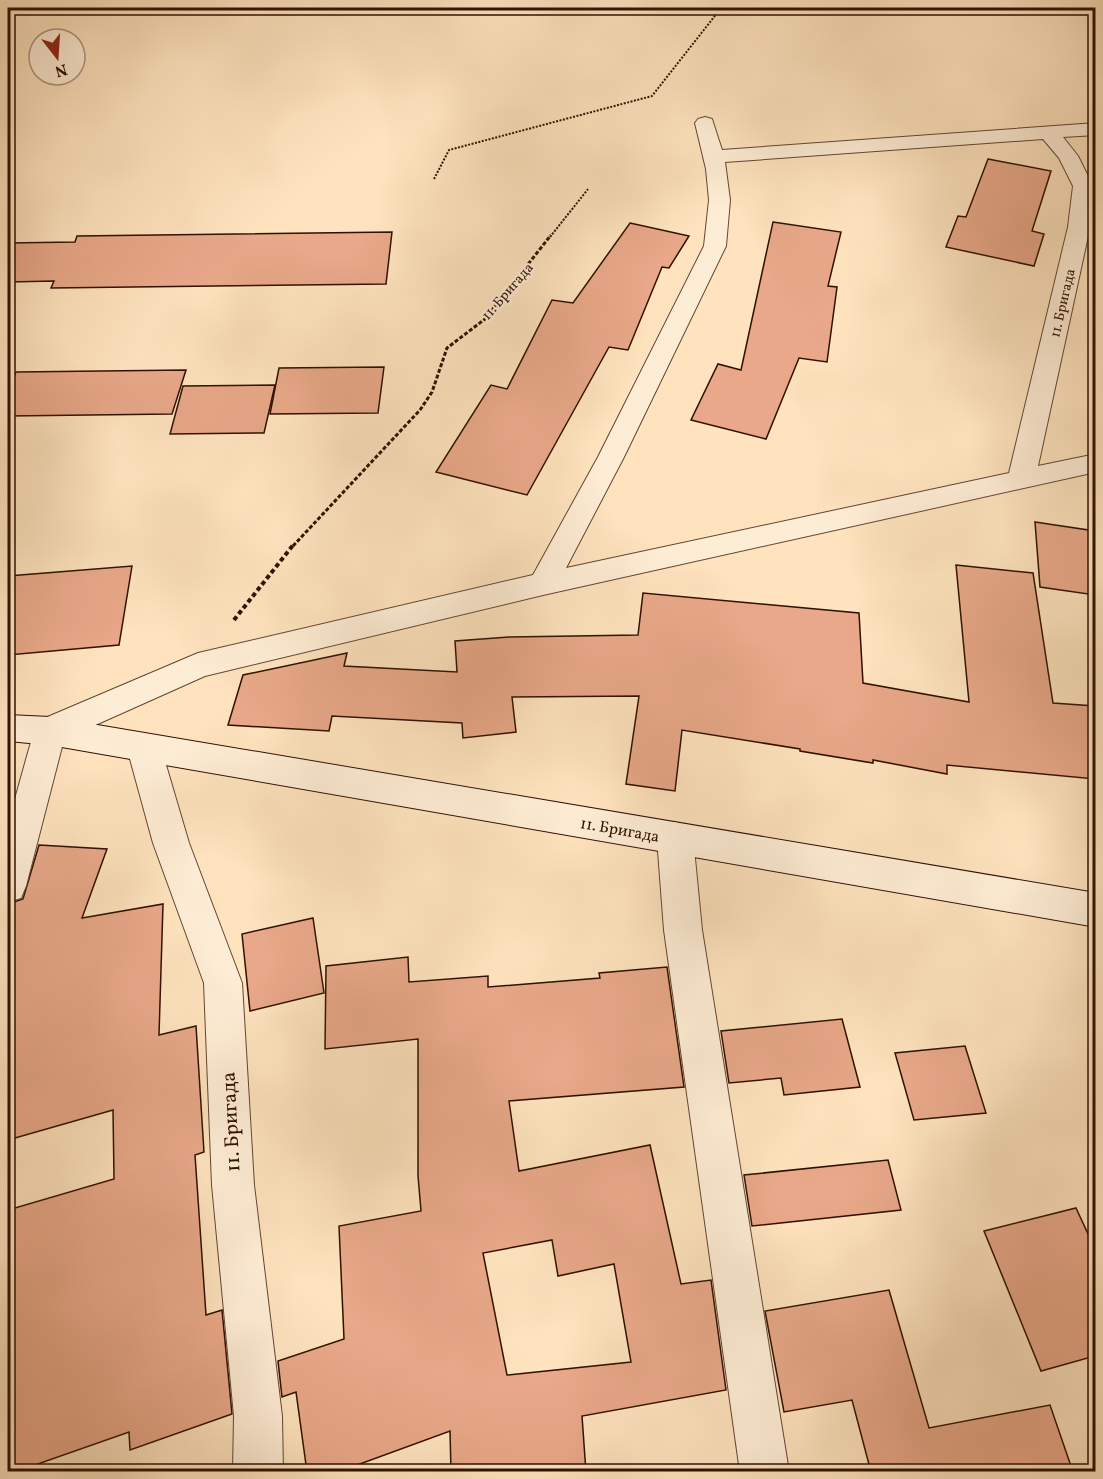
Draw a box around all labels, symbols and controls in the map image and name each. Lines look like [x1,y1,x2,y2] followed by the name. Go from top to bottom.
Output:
[27,27,87,87] north arrow
[52,57,70,82] text: N
[478,259,538,325] street label: 11. Бригада
[1046,267,1081,340] street label: 11. Бригада
[578,813,661,849] street label: 11. Бригада
[215,1071,249,1173] street label: 11. Бригада

